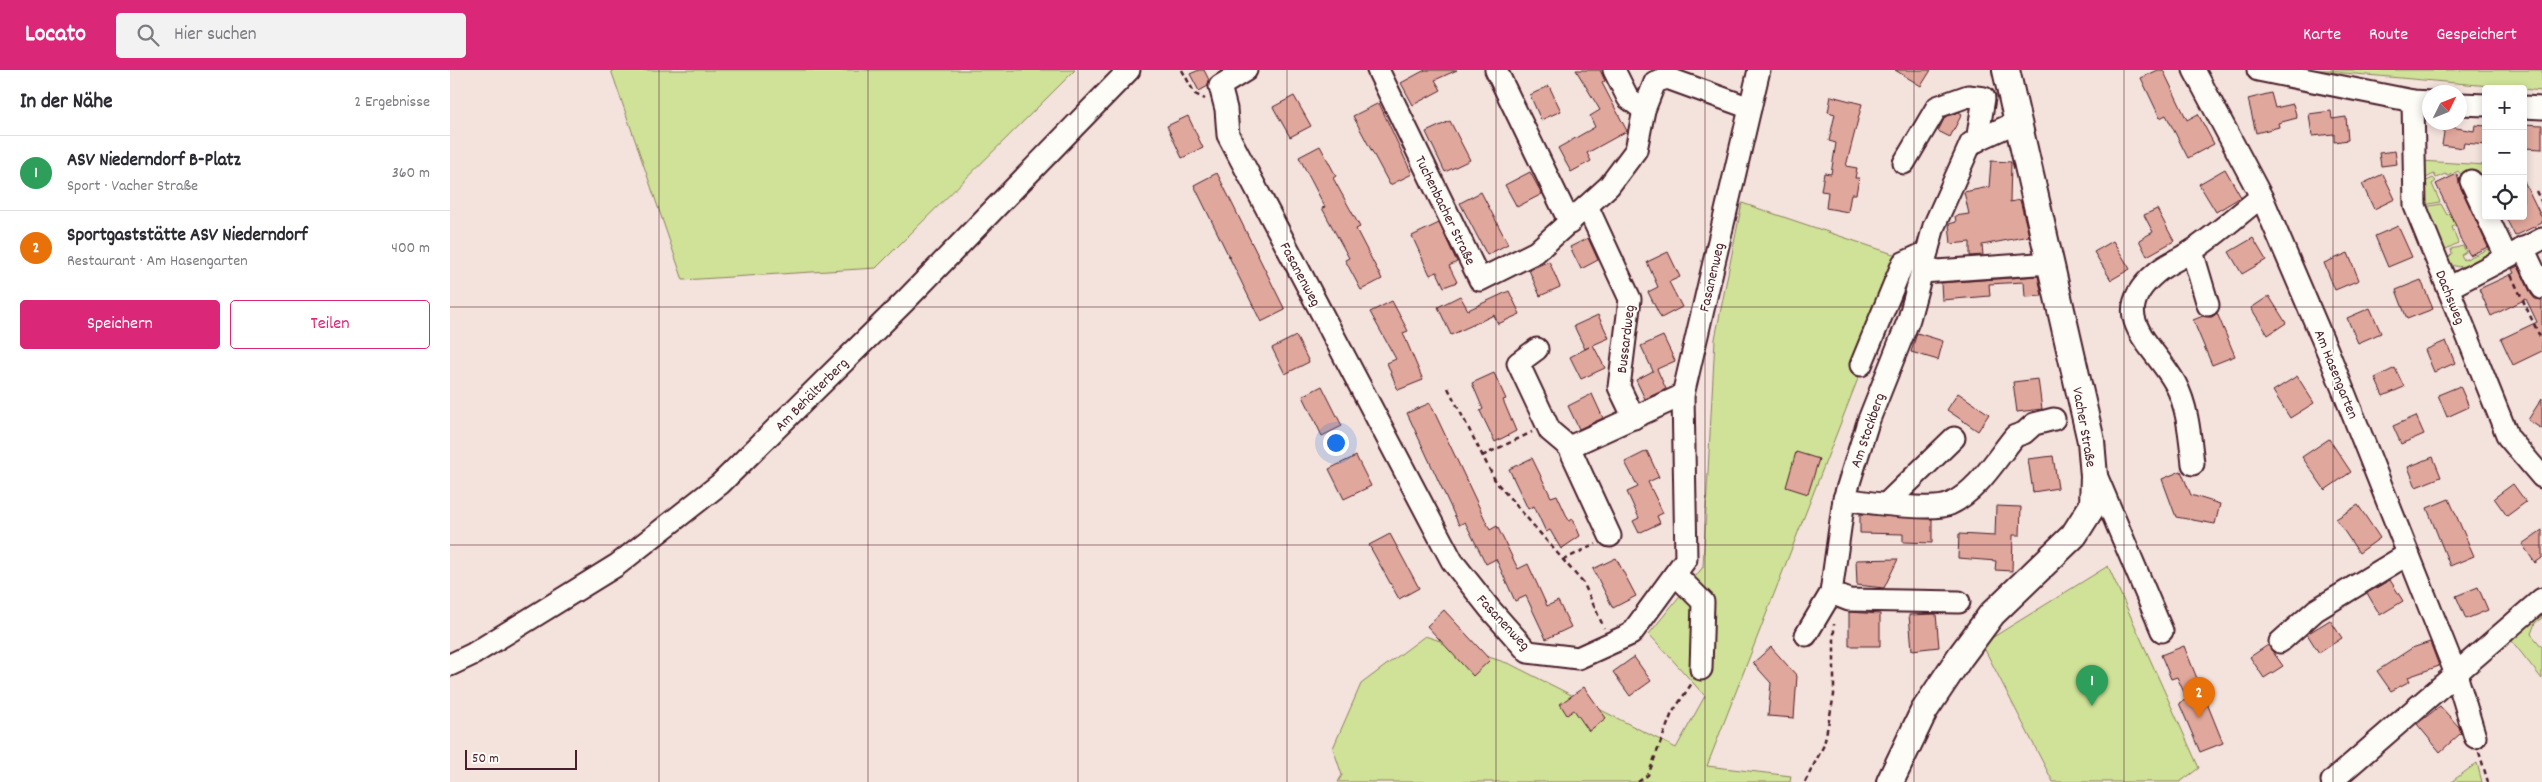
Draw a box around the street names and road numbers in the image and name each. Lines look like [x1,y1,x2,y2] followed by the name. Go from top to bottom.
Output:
[1408,152,1480,270] street label: Tuchenbacher Straße
[1273,239,1325,311] street label: Fasanenweg
[1694,241,1732,314] street label: Fasanenweg
[2428,267,2470,328] street label: Dachsweg
[1612,304,1642,375] street label: Bussardweg
[2307,327,2363,423] street label: Am Hasengarten
[771,354,854,437] street label: Am Behälterberg
[2065,385,2101,470] street label: Vacher Straße
[1846,390,1892,471] street label: Am Stockberg
[1470,590,1535,657] street label: Fasanenweg

